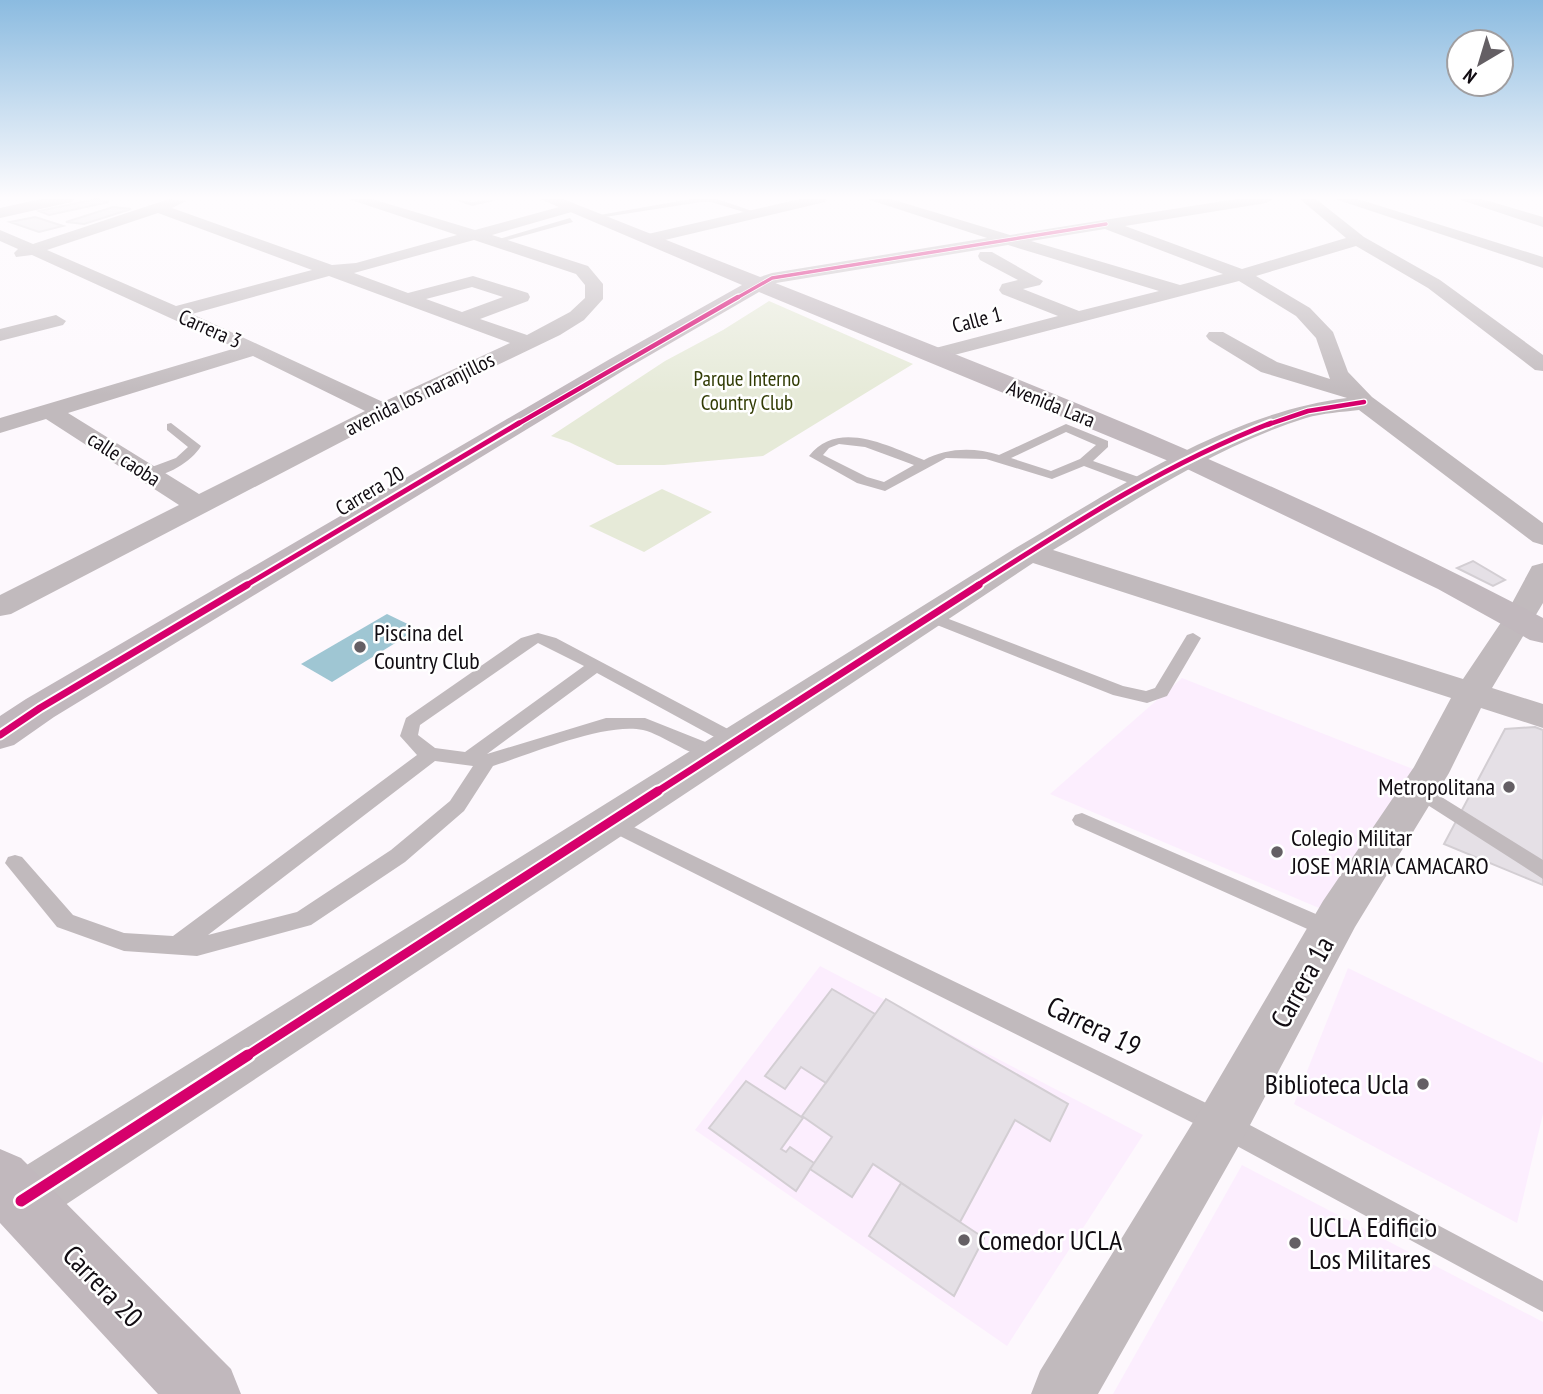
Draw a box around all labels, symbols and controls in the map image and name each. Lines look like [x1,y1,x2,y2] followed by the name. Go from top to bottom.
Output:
[1445,28,1515,98] north arrow
[1458,64,1481,89] text: N
[949,300,1005,339] street label: Calle 1
[175,303,246,354] street label: Carrera 3
[341,346,499,441] street label: avenida los naranjillos
[694,365,800,416] park label: Parque Interno Country Club
[1003,374,1099,433] street label: Avenida Lara
[83,425,166,492] street label: calle caoba
[330,460,409,522] street label: Carrera 20
[374,617,480,676] place label: Piscina del Country Club
[352,639,368,655] marker: Piscina del Country Club
[1378,771,1495,802] place label: Metropolitana
[1501,779,1517,795] marker: Metropolitana
[1290,822,1489,881] place label: Colegio Militar JOSE MARIA CAMACARO
[1269,844,1285,860] marker: Colegio Militar JOSE MARIA CAMACARO
[1261,929,1342,1034] street label: Carrera 1a
[1041,987,1148,1064] street label: Carrera 19
[1265,1065,1409,1102] place label: Biblioteca Ucla
[1415,1076,1431,1092] marker: Biblioteca Ucla
[1309,1208,1437,1277] place label: UCLA Edificio Los Militares
[978,1221,1123,1258] place label: Comedor UCLA
[956,1232,972,1248] marker: Comedor UCLA
[1287,1235,1303,1251] marker: UCLA Edificio Los Militares
[55,1237,152,1335] street label: Carrera 20

